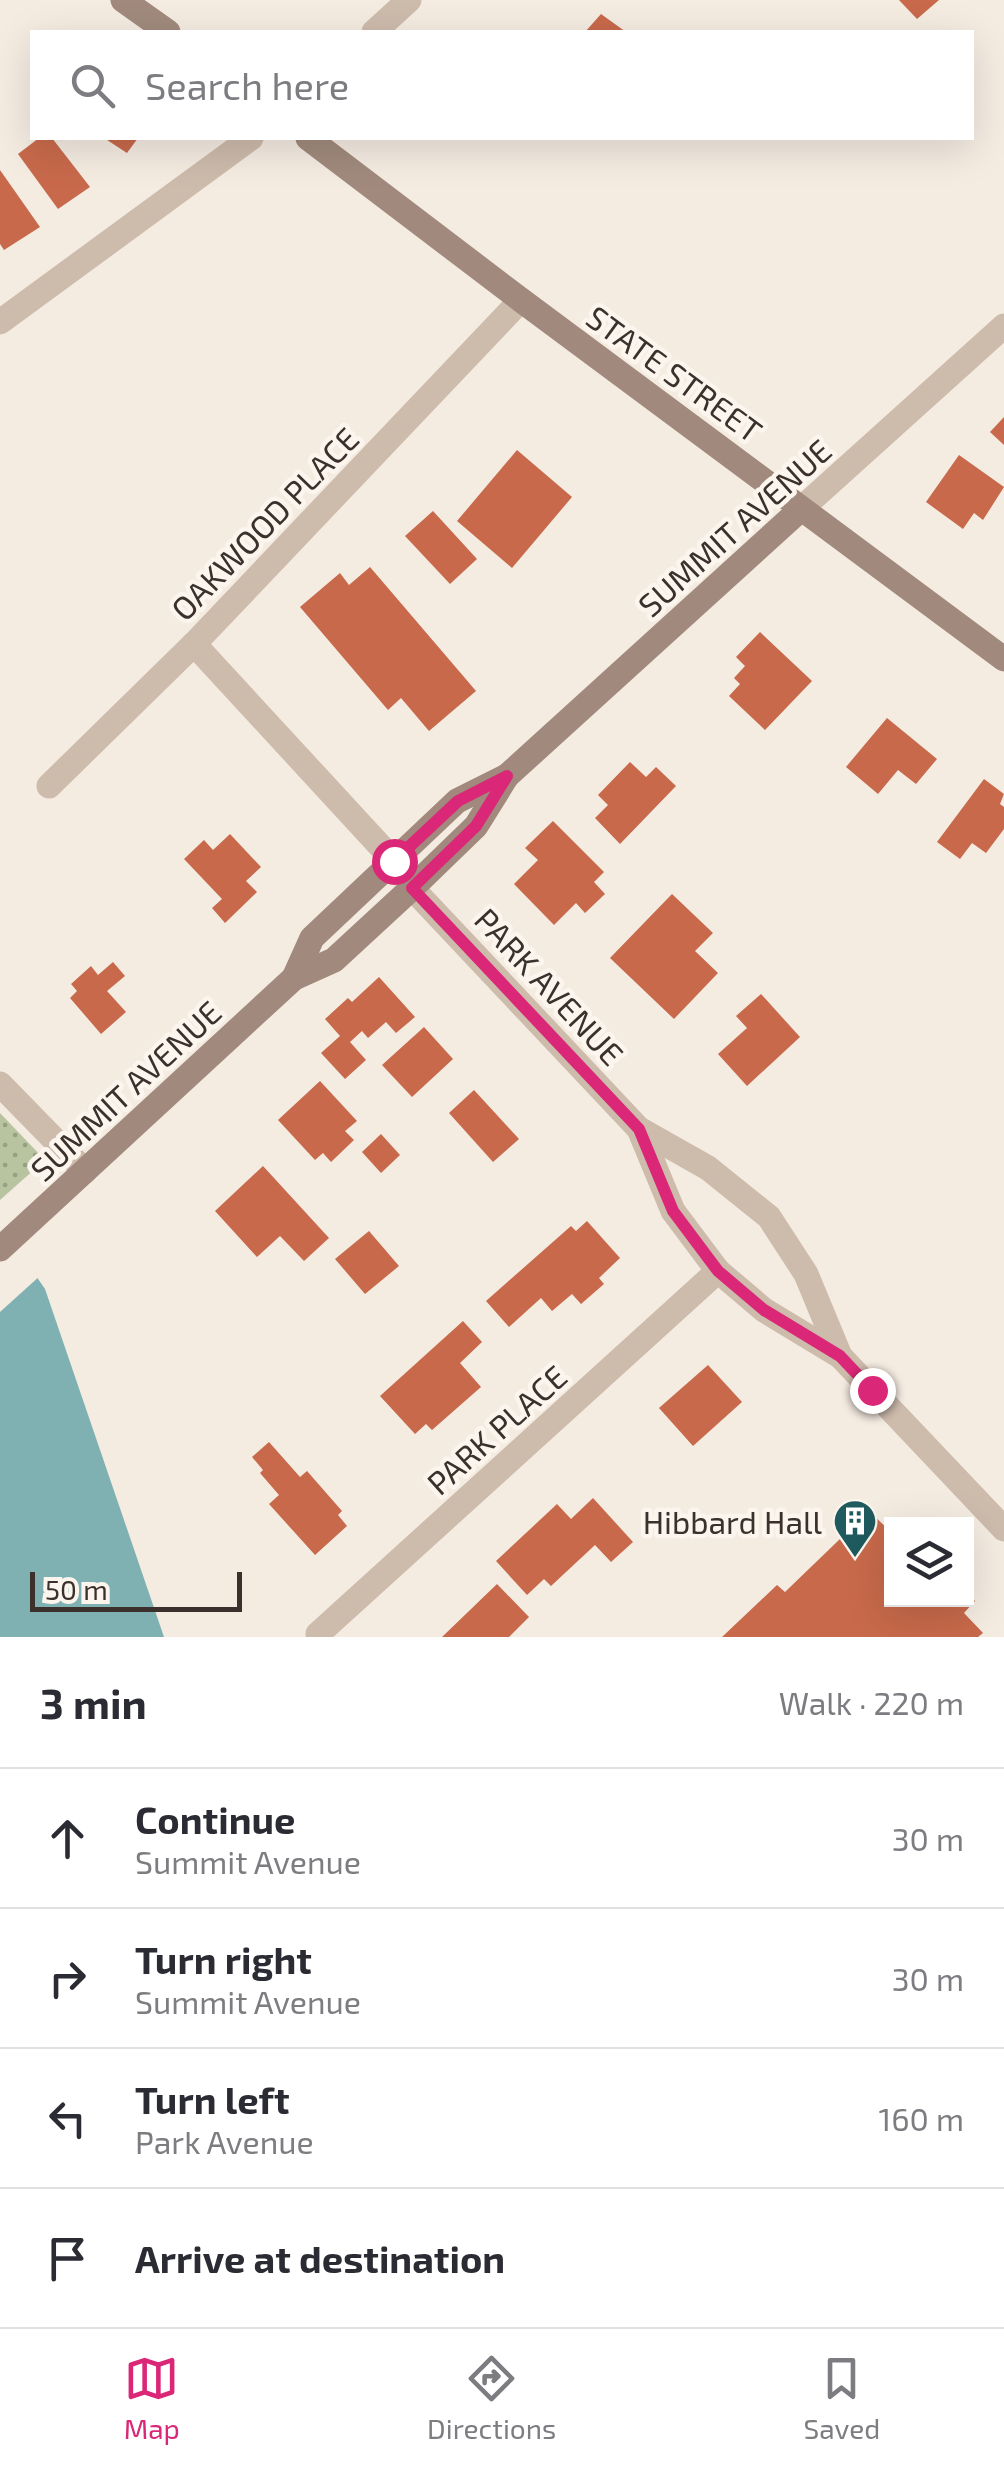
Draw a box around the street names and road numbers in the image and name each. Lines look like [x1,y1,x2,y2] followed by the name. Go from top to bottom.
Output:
[580,297,770,449] street label: STATE STREET
[163,419,365,627] street label: OAKWOOD PLACE
[630,431,838,623] street label: SUMMIT AVENUE
[468,900,632,1072] street label: PARK AVENUE
[22,992,228,1188] street label: SUMMIT AVENUE
[418,1357,574,1501] street label: PARK PLACE

